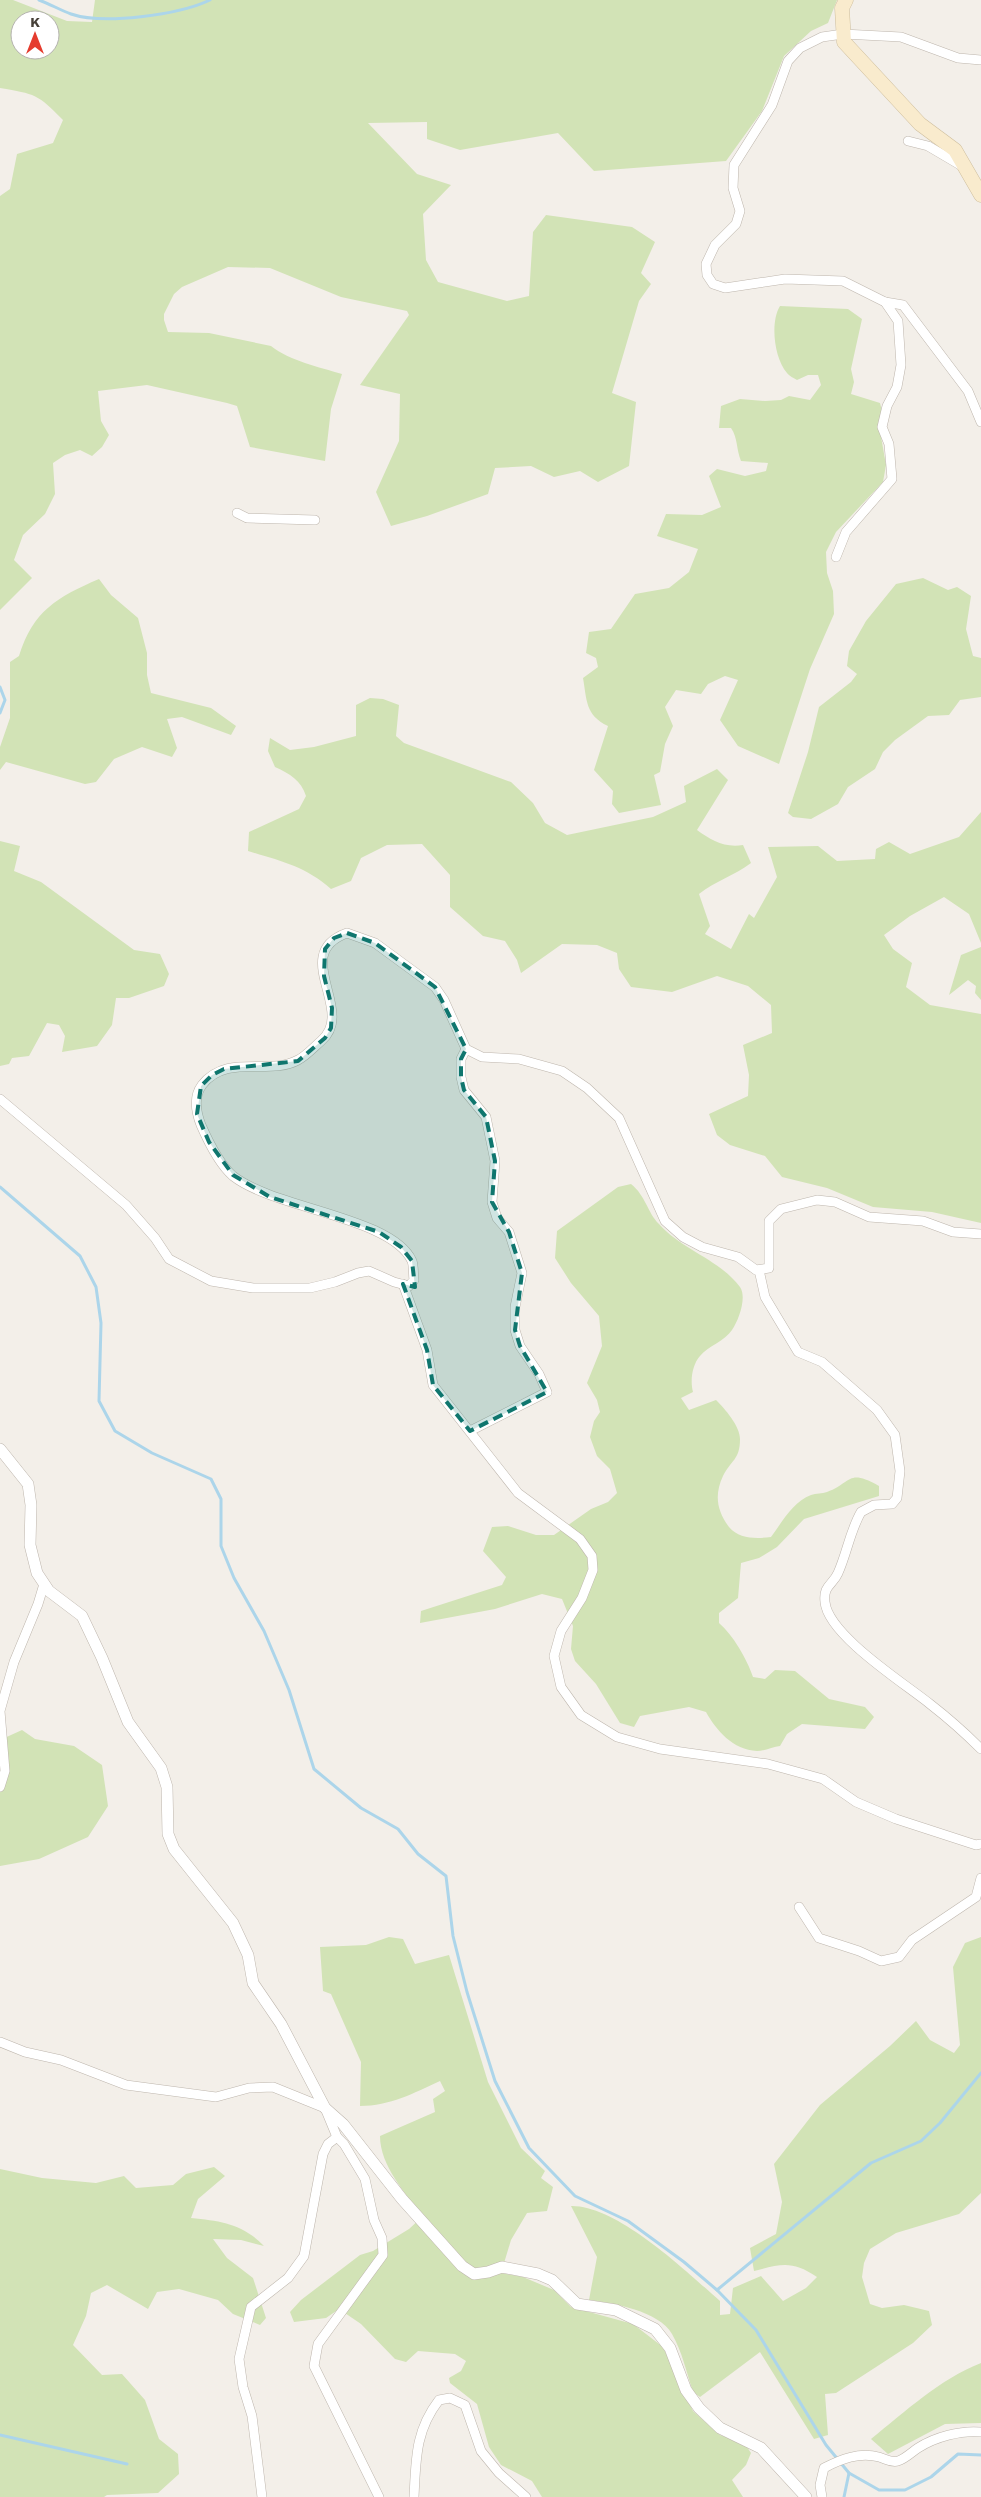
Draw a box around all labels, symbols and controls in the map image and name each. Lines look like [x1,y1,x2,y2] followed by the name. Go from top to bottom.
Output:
[10,10,60,60] north arrow
[30,14,40,30] text: K

